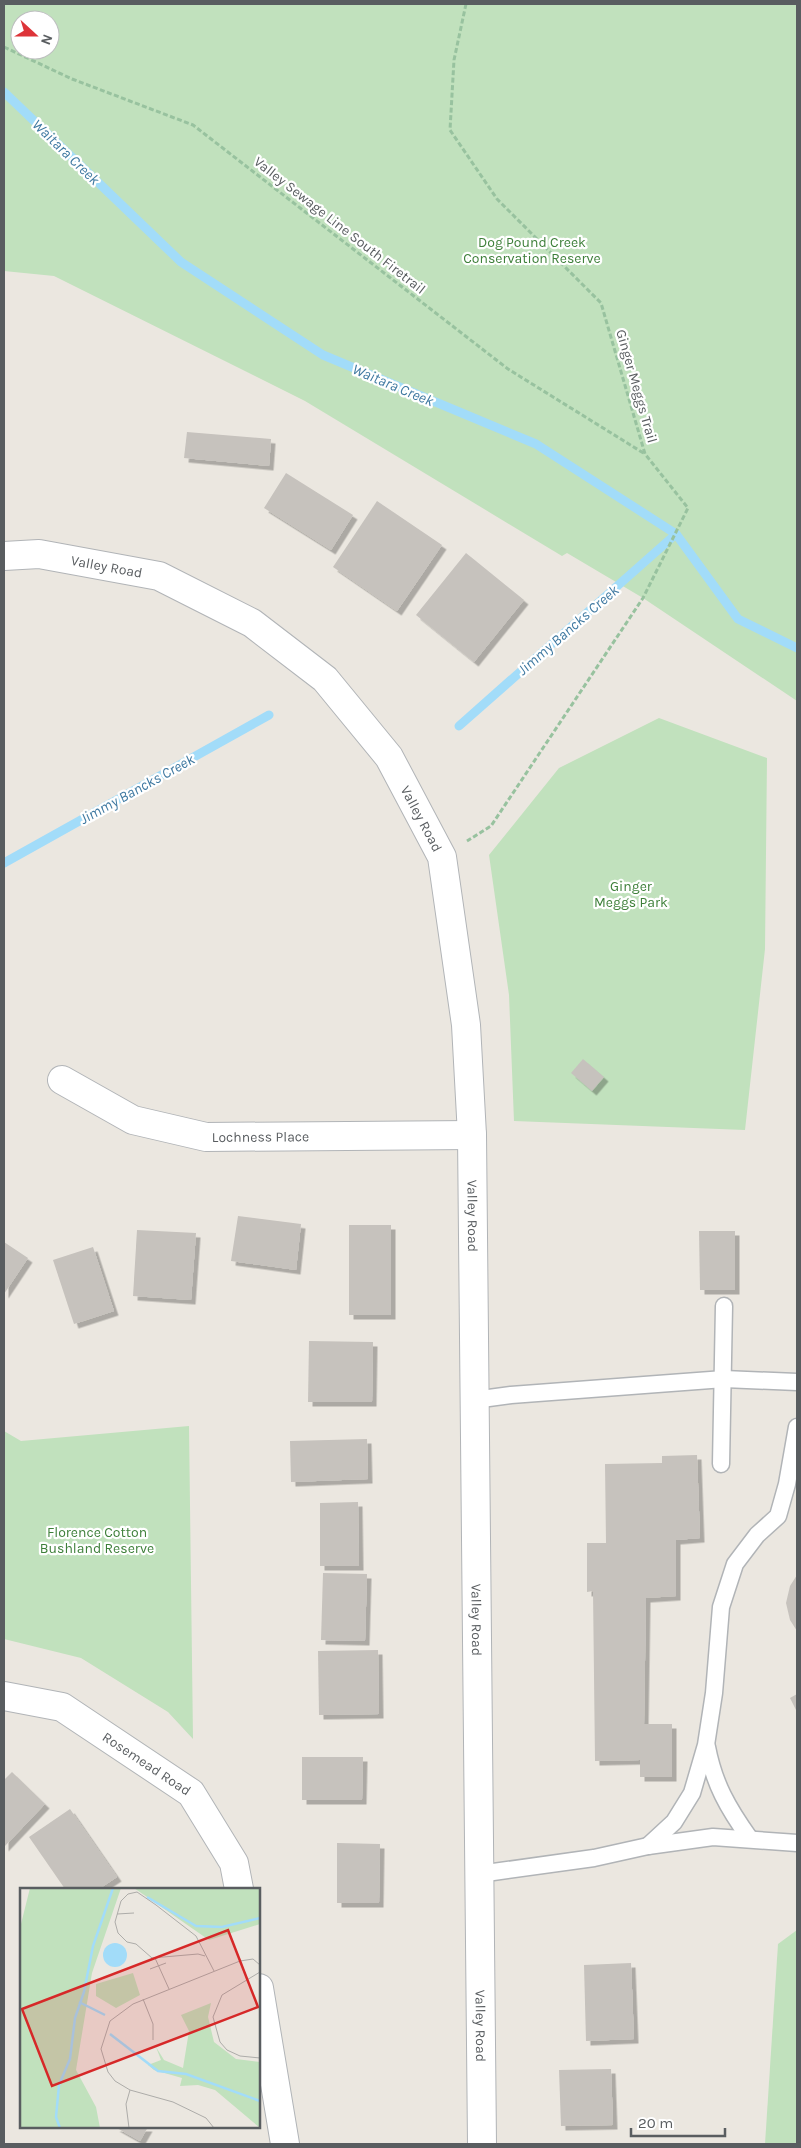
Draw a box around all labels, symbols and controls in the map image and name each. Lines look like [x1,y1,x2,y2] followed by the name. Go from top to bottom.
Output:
[10,10,60,60] north arrow
[37,32,56,47] text: N
[29,115,104,189] water label: Waitara Creek
[250,153,429,298] street label: Valley Sewage Line South Firetrail
[463,234,601,267] park label: Dog Pound Creek Conservation Reserve
[612,327,661,445] street label: Ginger Meggs Trail
[350,360,437,410] water label: Waitara Creek
[70,552,144,582] street label: Valley Road
[514,581,623,679] water label: Jimmy Bancks Creek
[76,750,198,828] water label: Jimmy Bancks Creek
[397,783,446,855] street label: Valley Road
[594,878,668,911] park label: Ginger Meggs Park
[212,1128,309,1146] street label: Lochness Place
[463,1180,481,1252] street label: Valley Road
[40,1524,154,1557] park label: Florence Cotton Bushland Reserve
[467,1584,485,1656] street label: Valley Road
[99,1728,194,1800] street label: Rosemead Road
[20,1888,260,2128] inset map
[471,1990,489,2062] street label: Valley Road
[631,2106,725,2138] scale bar
[638,2114,673,2132] text: 20 m

